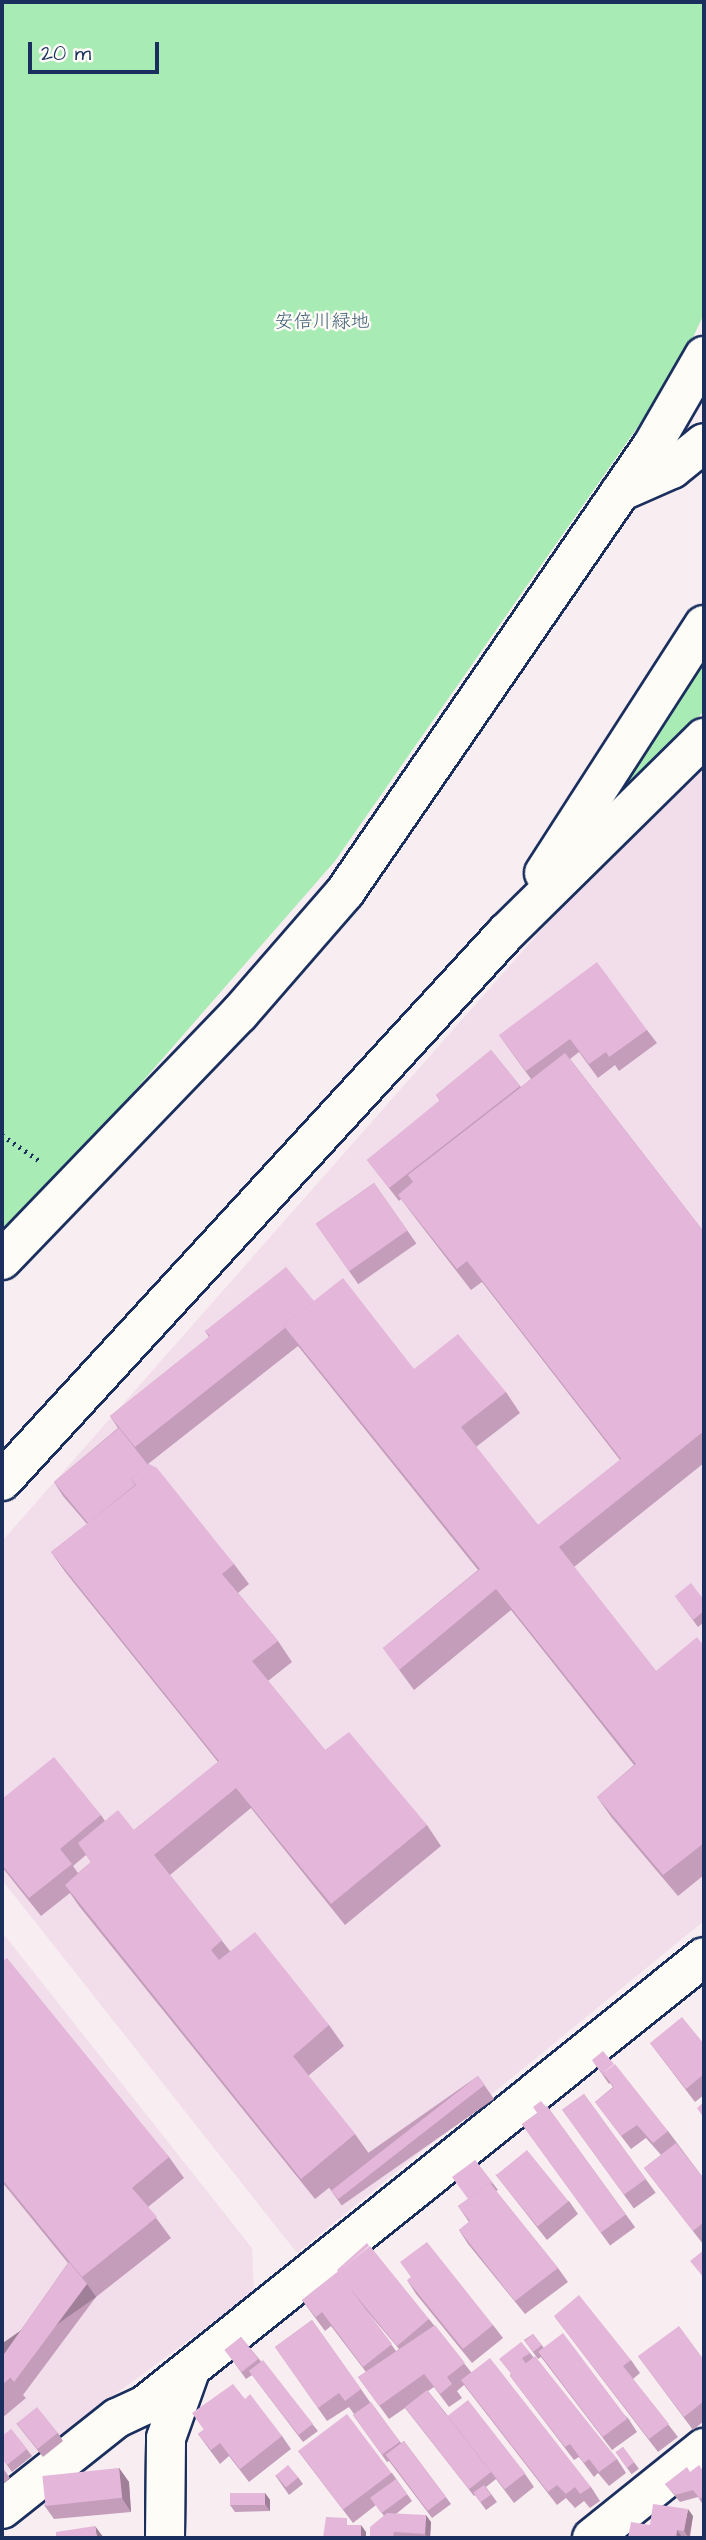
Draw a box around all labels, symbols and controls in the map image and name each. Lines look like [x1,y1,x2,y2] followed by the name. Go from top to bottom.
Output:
[32,28,163,72] scale bar
[41,39,91,68] text: 20 m
[275,311,369,333] park label: 安倍川緑地

